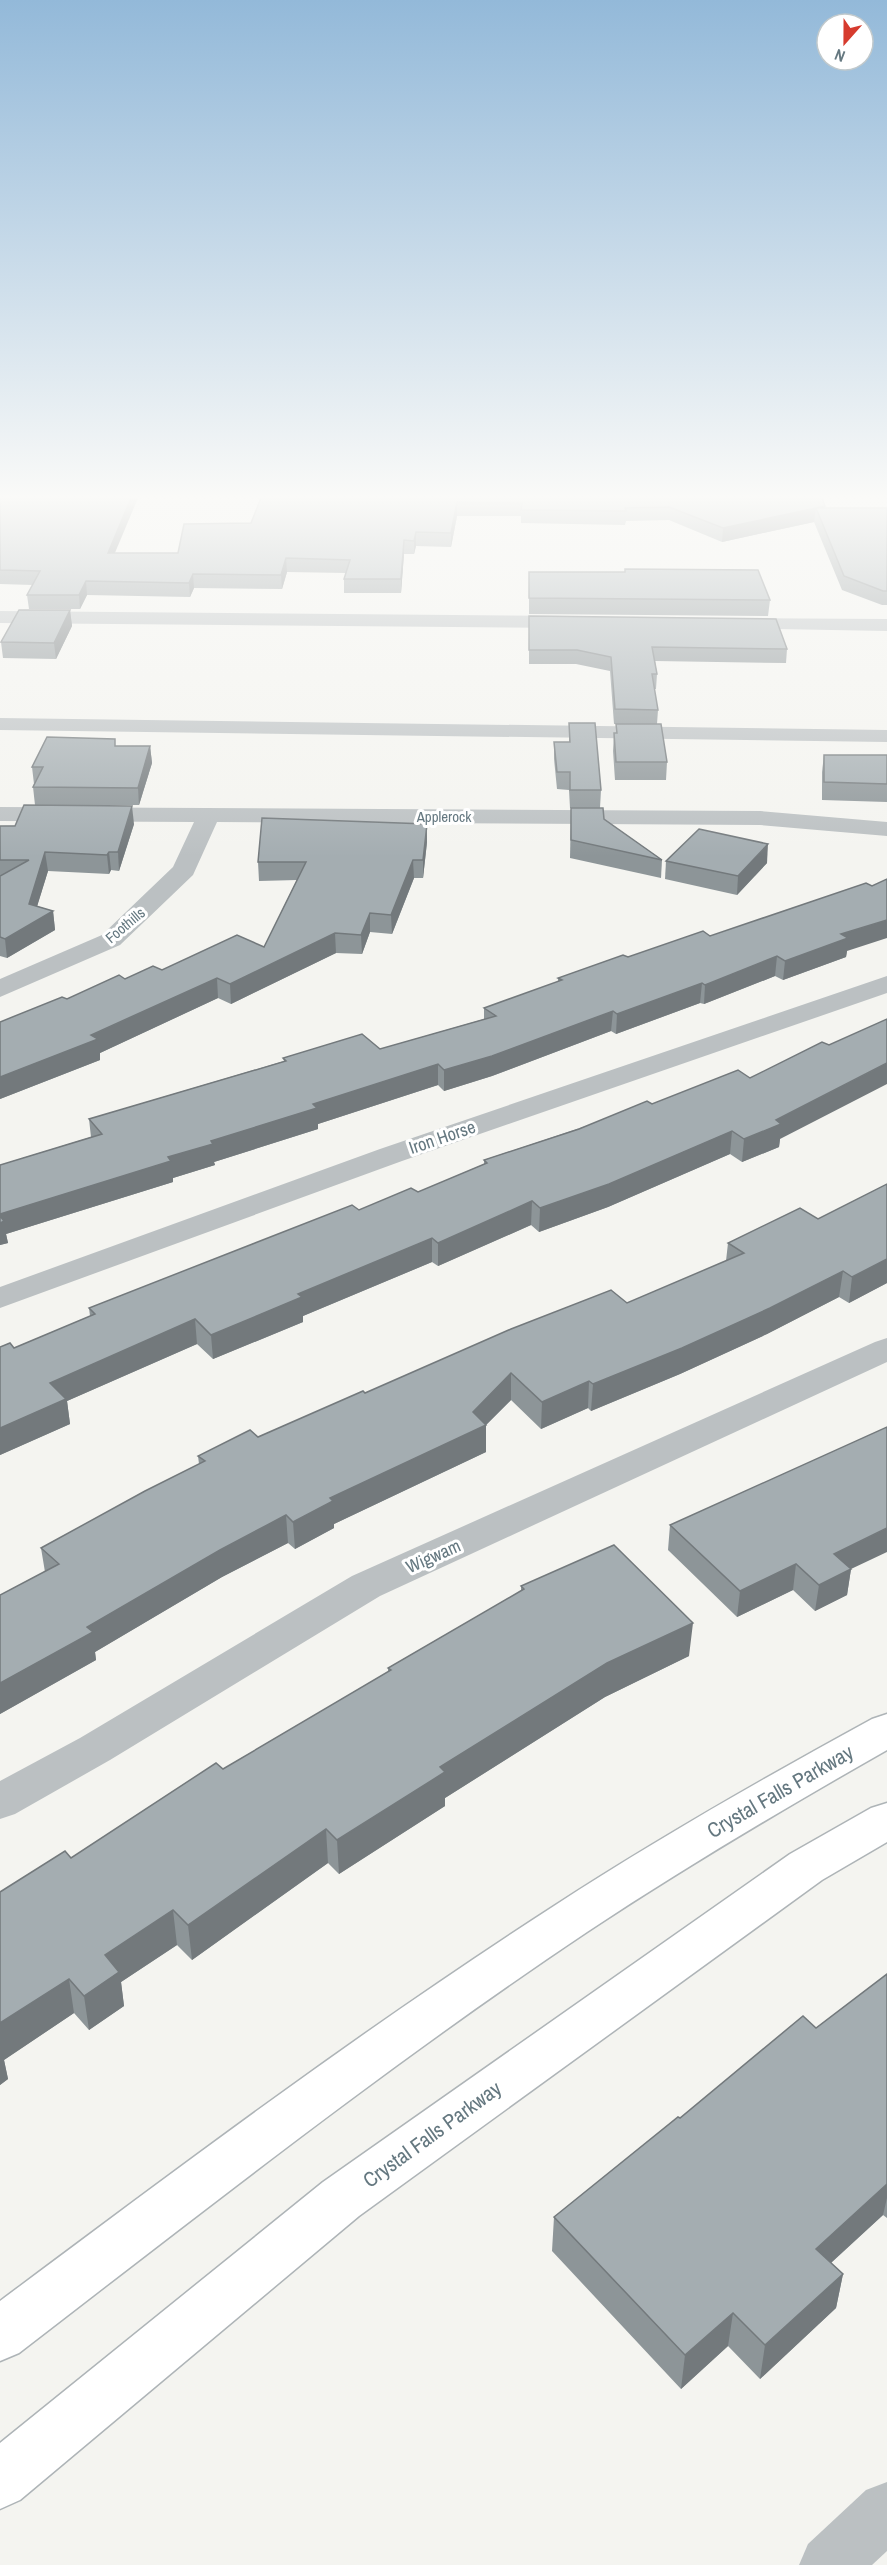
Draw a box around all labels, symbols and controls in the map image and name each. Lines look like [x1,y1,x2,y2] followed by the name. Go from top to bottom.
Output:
[815,12,875,72] north arrow
[831,44,848,68] text: N
[416,806,472,827] street label: Applerock
[101,902,149,948] street label: Foothills
[405,1114,479,1160] street label: Iron Horse
[402,1533,464,1579] street label: Wigwam
[701,1737,859,1845] street label: Crystal Falls Parkway
[357,2074,507,2194] street label: Crystal Falls Parkway

